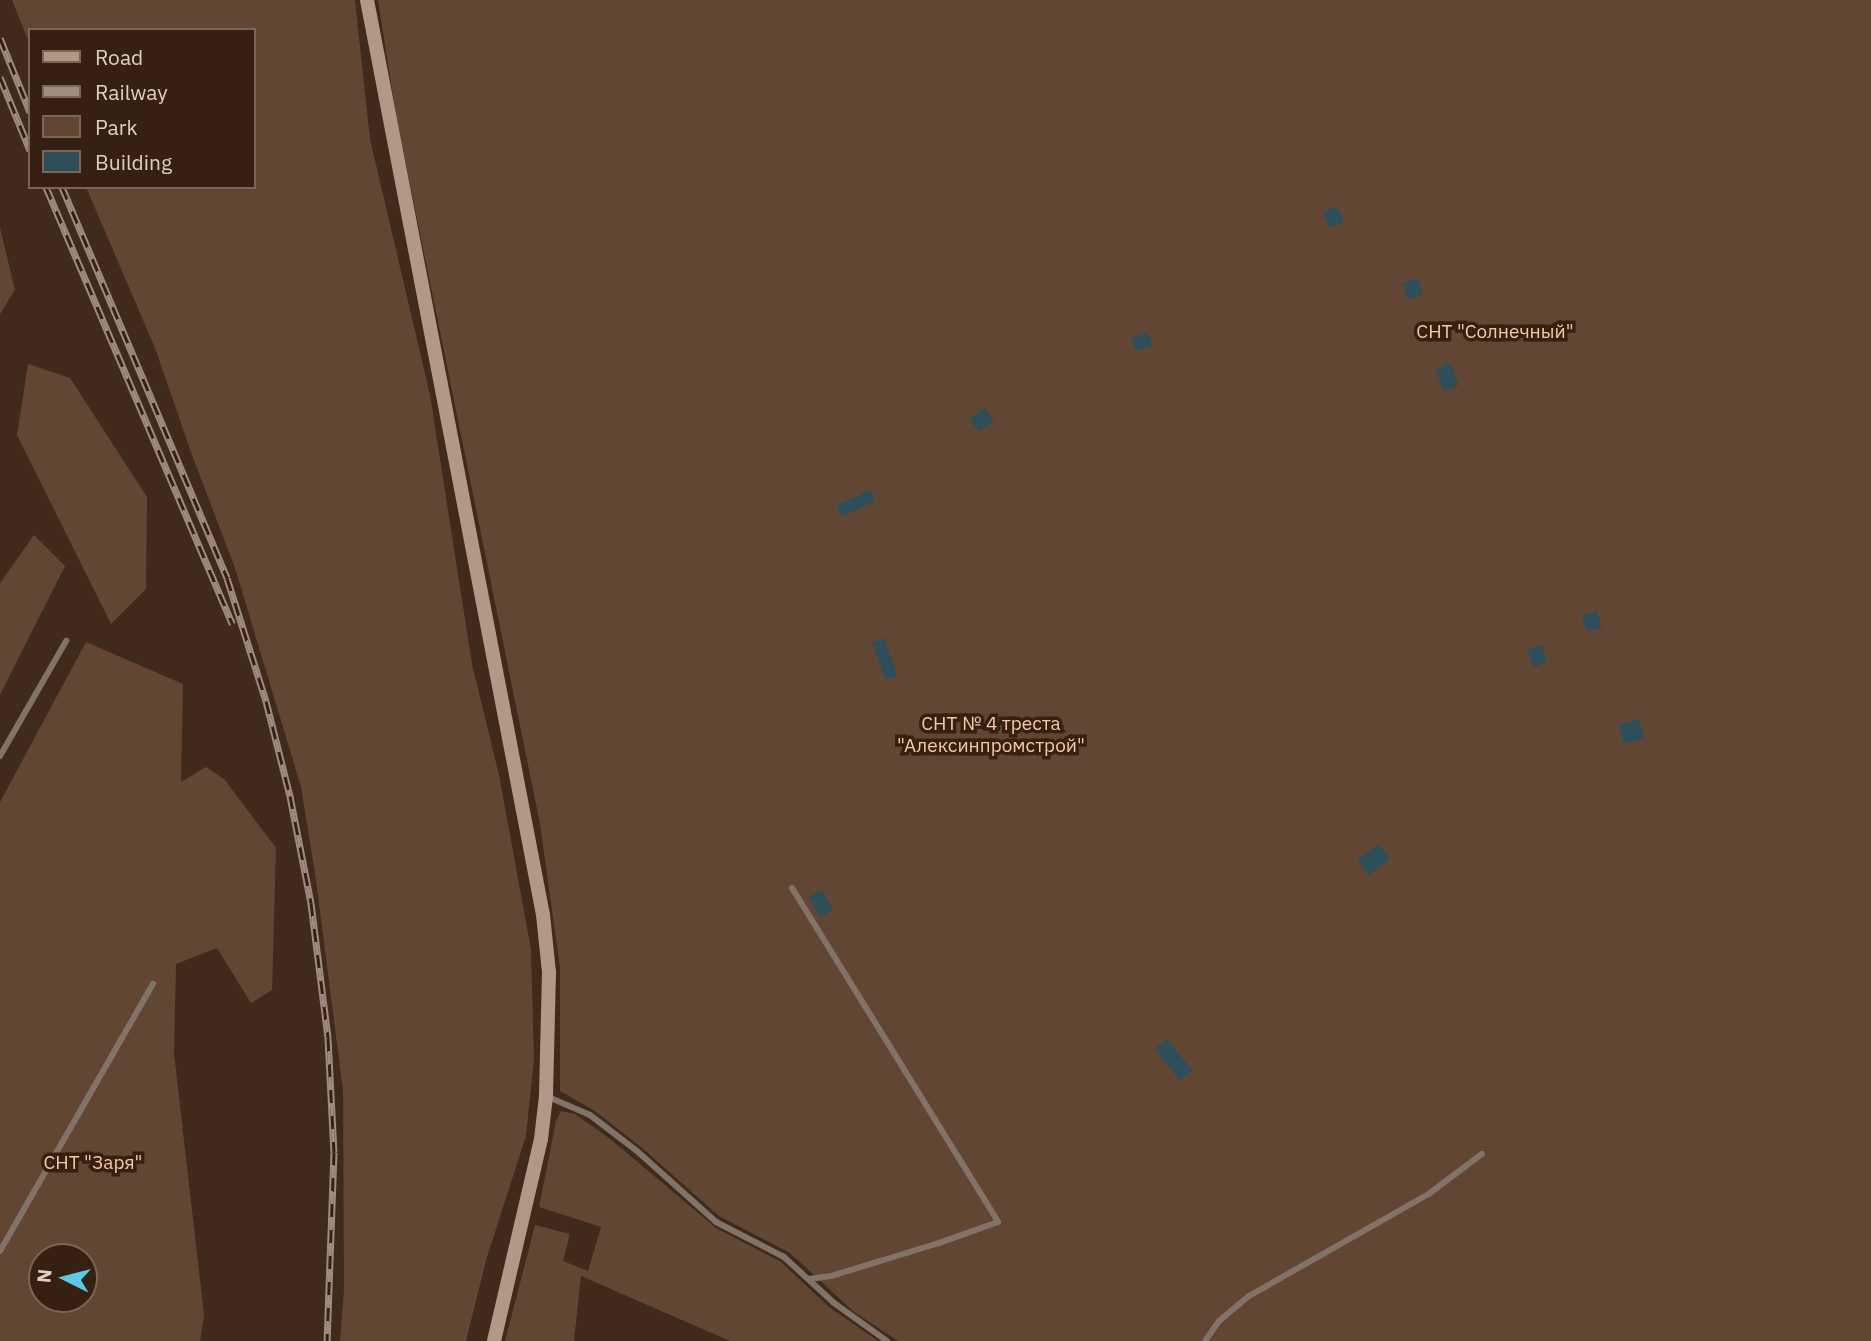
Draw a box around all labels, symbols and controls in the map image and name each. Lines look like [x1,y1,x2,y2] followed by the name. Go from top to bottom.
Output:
[28,28,256,189] legend
[95,43,143,71] text: Road
[95,78,168,106] text: Railway
[95,113,138,141] text: Park
[95,148,172,176] text: Building
[1416,321,1574,343] park label: СНТ "Солнечный"
[897,713,1085,757] park label: СНТ № 4 треста "Алексинпромстрой"
[43,1152,143,1174] park label: СНТ "Заря"
[28,1243,98,1313] north arrow
[31,1268,57,1284] text: N

